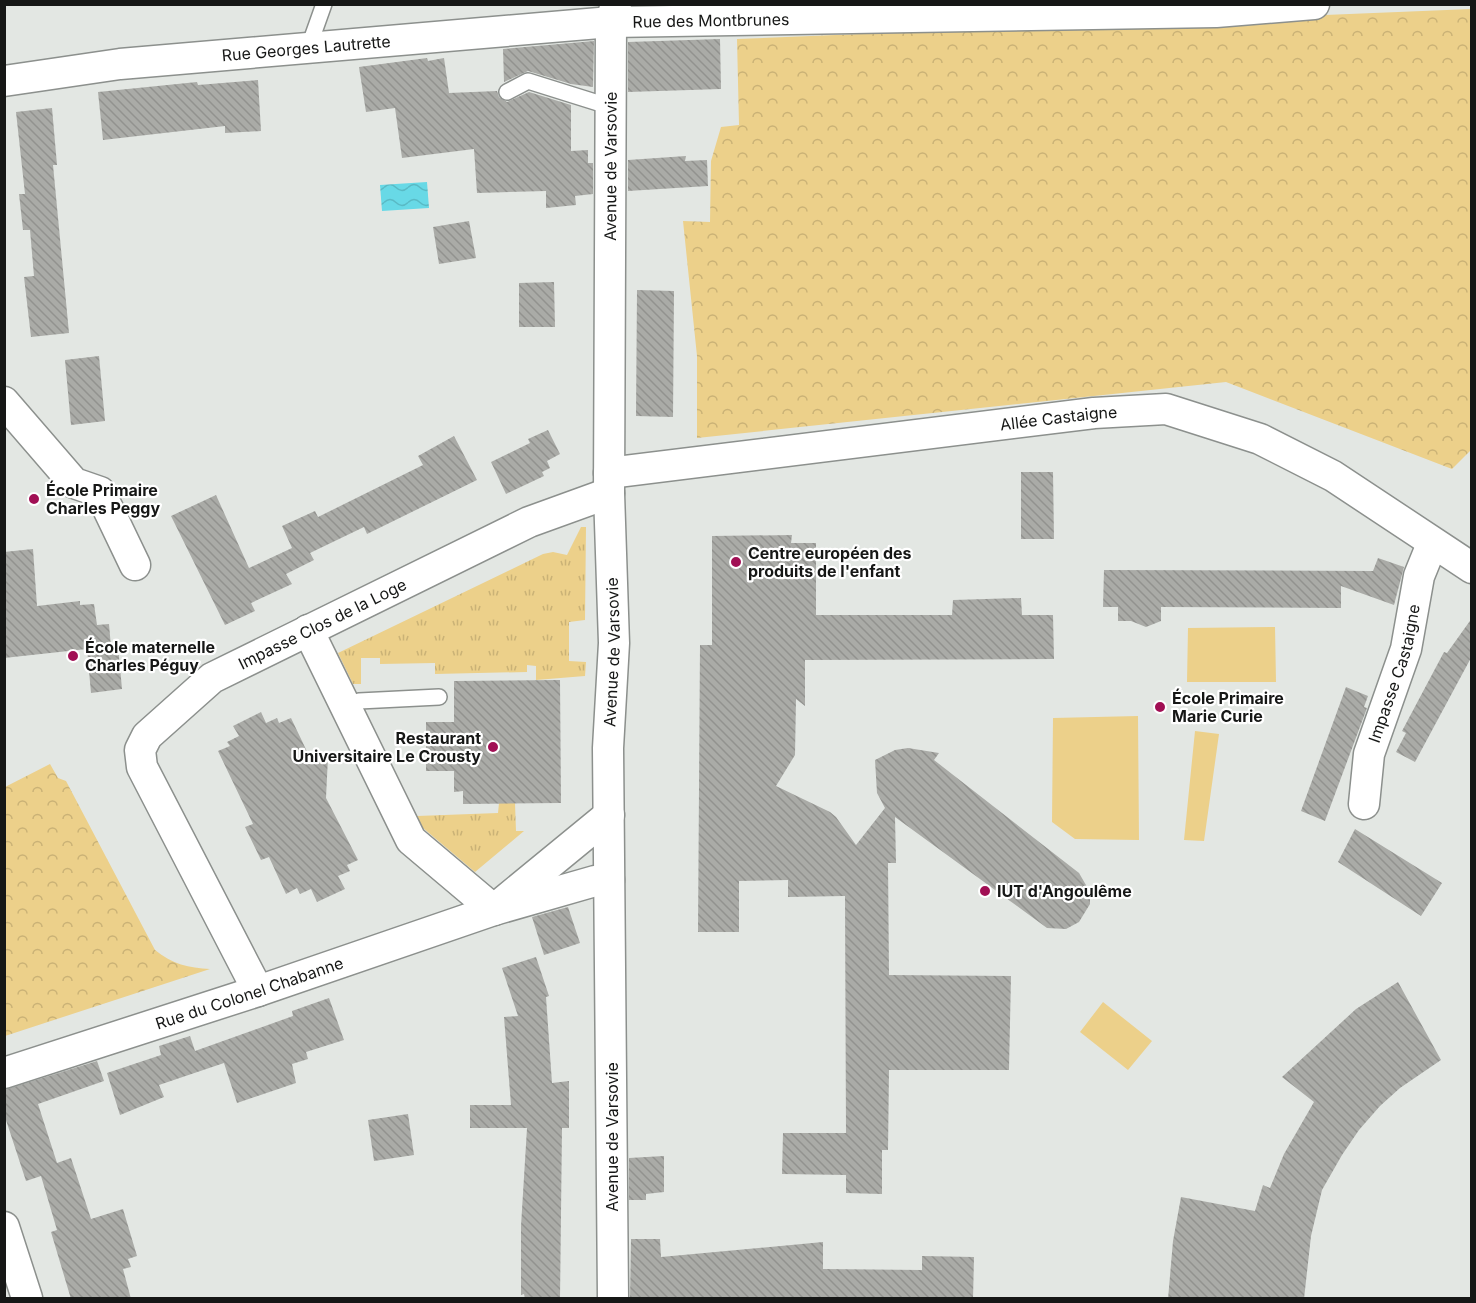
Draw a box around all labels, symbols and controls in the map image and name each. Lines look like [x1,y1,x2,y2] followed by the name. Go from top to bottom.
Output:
[632,9,790,32] street label: Rue des Montbrunes
[221,31,391,65] street label: Rue Georges Lautrette
[600,91,621,241] street label: Avenue de Varsovie
[999,402,1118,435] street label: Allée Castaigne
[46,480,160,518] place label: École Primaire Charles Peggy
[27,492,41,506] marker: École Primaire Charles Peggy
[748,543,912,581] place label: Centre européen des produits de l'enfant
[729,555,743,569] marker: Centre européen des produits de l'enfant
[235,574,410,674] street label: Impasse Clos de la Loge
[599,577,624,727] street label: Avenue de Varsovie
[1364,603,1424,745] street label: Impasse Castaigne
[85,637,215,675] place label: École maternelle Charles Péguy
[66,649,80,663] marker: École maternelle Charles Péguy
[1172,688,1284,726] place label: École Primaire Marie Curie
[1153,700,1167,714] marker: École Primaire Marie Curie
[292,728,481,766] place label: Restaurant Universitaire Le Crousty
[486,740,500,754] marker: Restaurant Universitaire Le Crousty
[997,881,1132,901] place label: IUT d'Angoulême
[978,884,992,898] marker: IUT d'Angoulême
[153,953,346,1033] street label: Rue du Colonel Chabanne
[602,1062,622,1212] street label: Avenue de Varsovie

